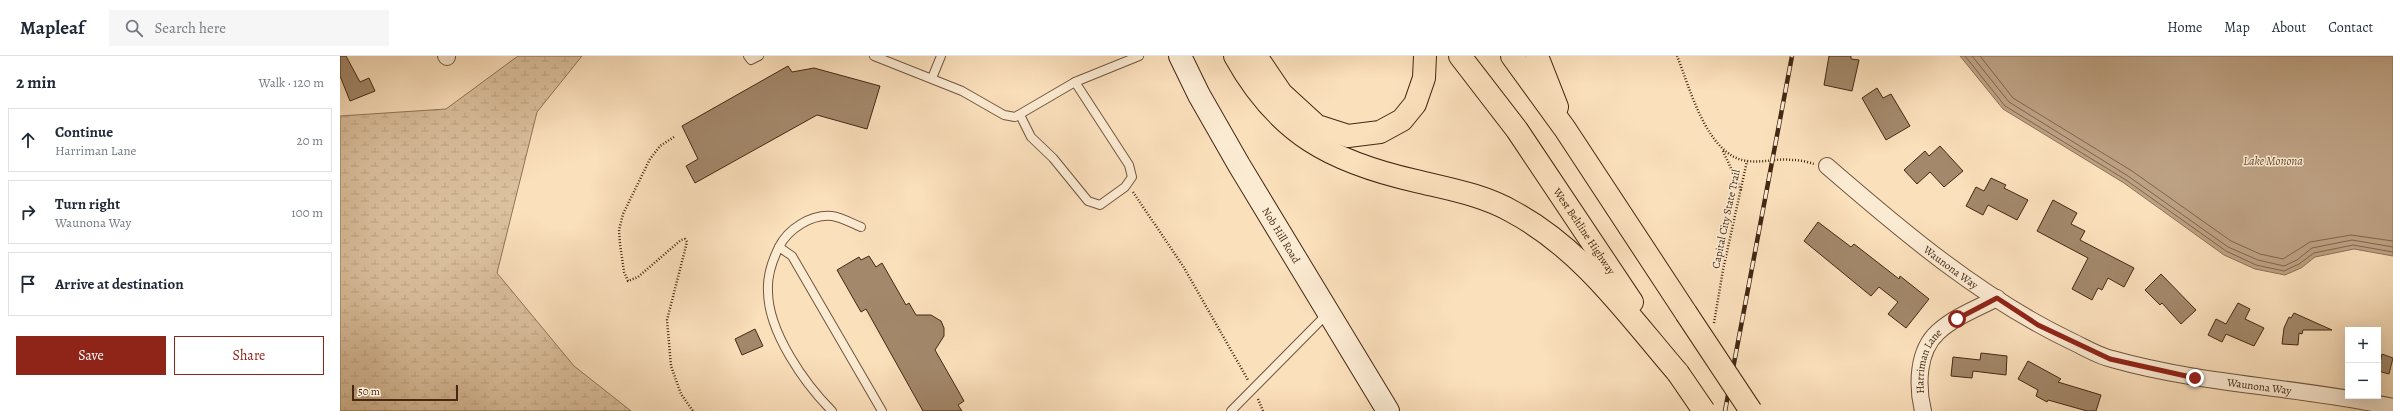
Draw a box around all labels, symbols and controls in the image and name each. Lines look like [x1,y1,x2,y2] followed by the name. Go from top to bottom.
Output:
[109,10,389,46] search box
[20,15,85,41] text: Mapleaf
[123,17,145,39] icon: search
[155,18,226,38] text: Search here
[2167,18,2202,37] text: Home
[2224,18,2250,37] text: Map
[2272,18,2306,37] text: About
[2328,18,2373,37] text: Contact
[16,71,56,94] text: 2 min
[259,74,324,91] text: Walk · 120 m
[55,122,113,142] text: Continue
[17,129,39,151] icon: ahead
[297,132,323,149] text: 20 m
[55,142,136,159] text: Harriman Lane
[2243,153,2303,169] water label: Lake Monona
[1708,168,1744,270] street label: Capital City State Trail
[1550,184,1619,277] street label: West Beltline Highway
[55,194,120,214] text: Turn right
[17,201,39,223] icon: right
[291,204,323,221] text: 100 m
[1259,204,1304,266] street label: Nob Hill Road
[55,214,131,231] text: Waunona Way
[1920,241,1981,292] street label: Waunona Way
[17,273,39,295] icon: arrive
[55,274,184,294] text: Arrive at destination
[1948,310,1966,328] route start
[1912,325,1945,394] street label: Harriman Lane
[2345,327,2381,399] map controls
[2345,327,2381,363] button: +
[16,336,166,375] button: Save
[174,336,324,375] button: Share
[2345,363,2381,399] button: −
[2186,369,2204,387] route end
[2225,374,2292,398] street label: Waunona Way
[352,383,458,402] scale bar
[358,384,380,399] text: 50 m

